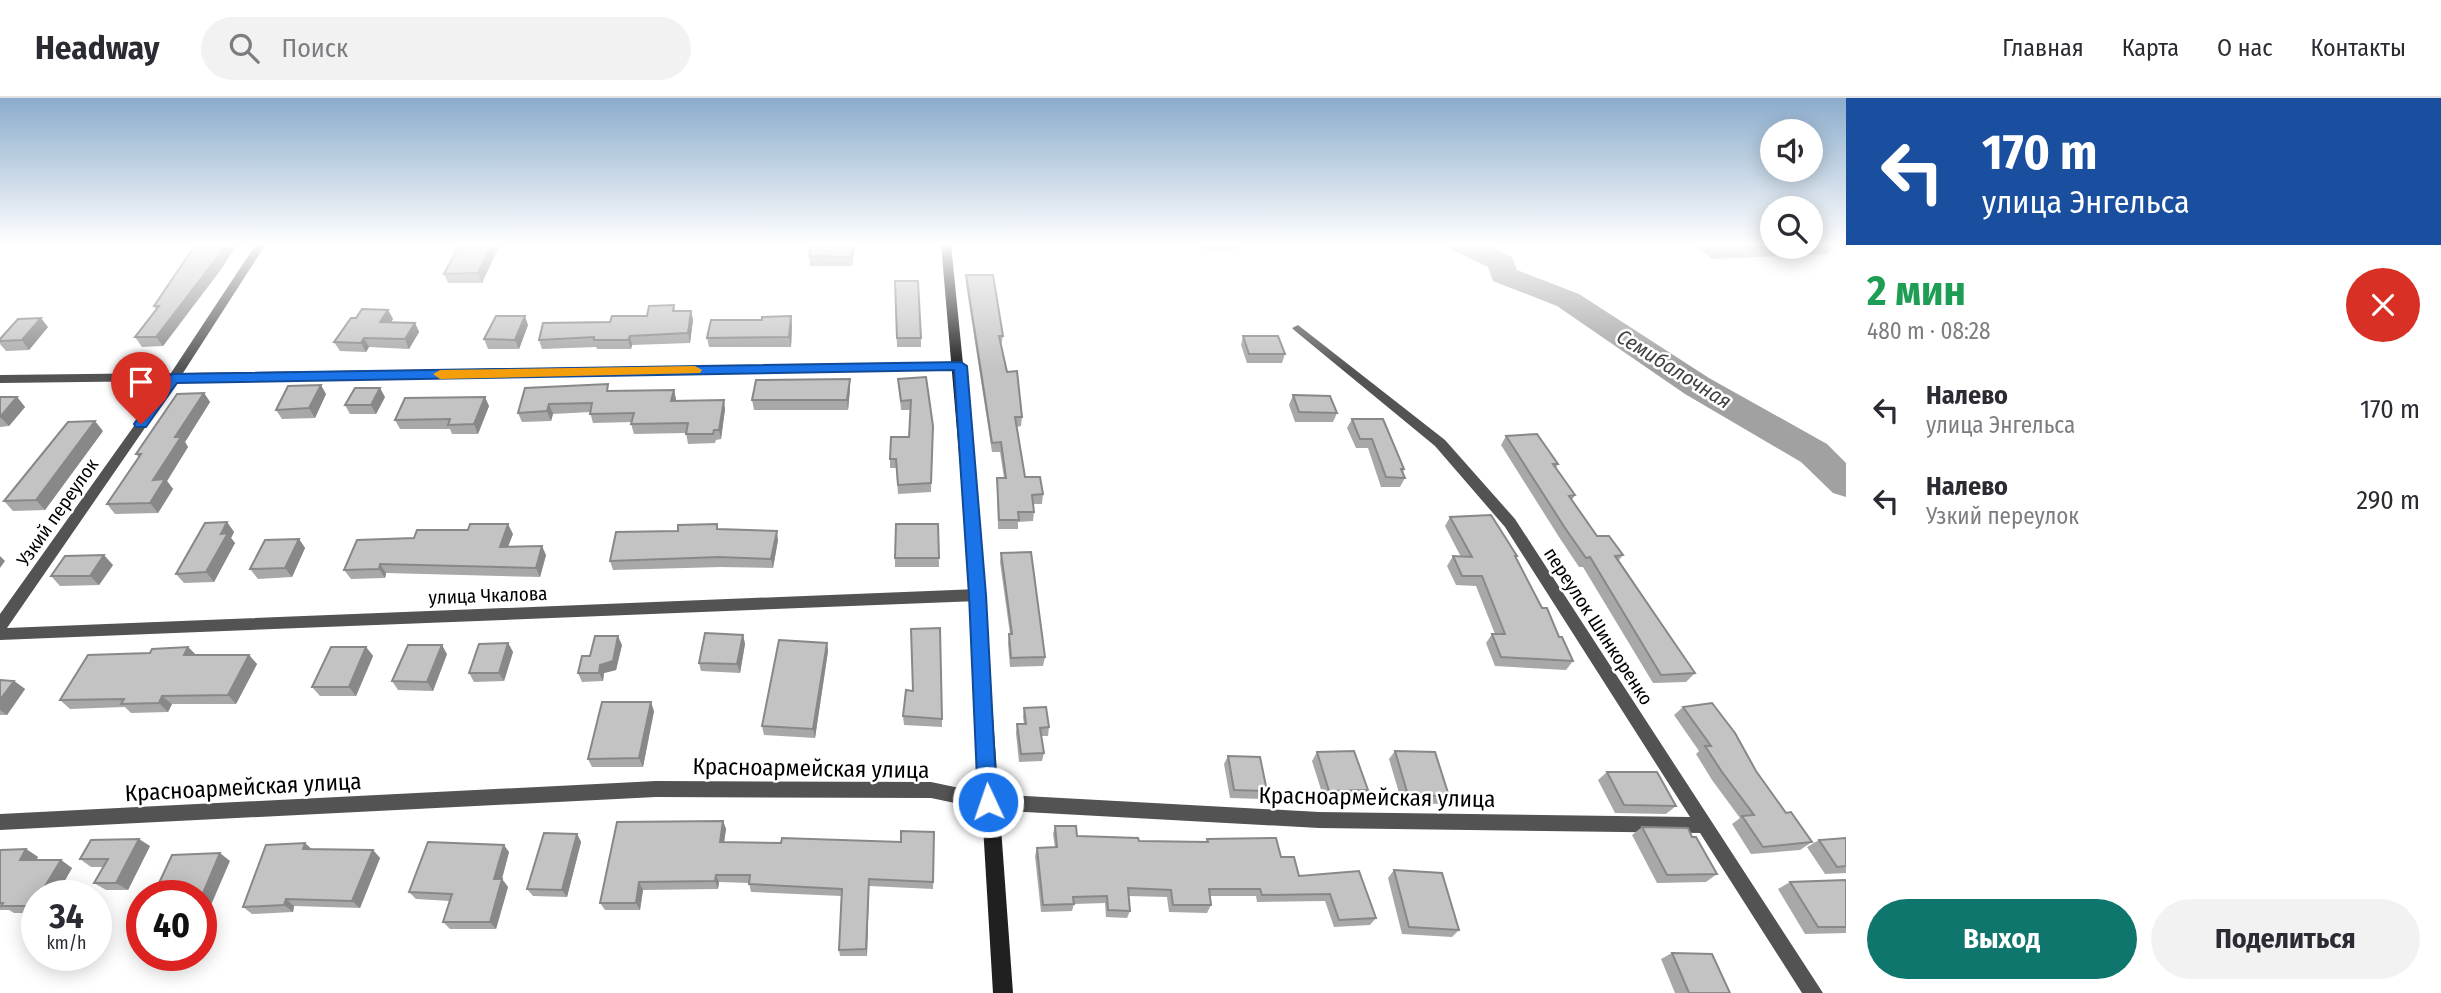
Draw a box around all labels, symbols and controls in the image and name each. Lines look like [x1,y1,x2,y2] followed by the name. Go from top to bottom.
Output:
[201,17,691,80] search box
[35,28,159,68] text: Headway
[225,29,263,67] icon: search
[281,33,348,64] text: Поиск
[2002,34,2084,62] text: Главная
[2122,34,2179,62] text: Карта
[2217,34,2272,62] text: О нас
[2310,34,2406,62] text: Контакты
[1760,119,1823,259] map controls
[1760,119,1823,182] button: sound
[1982,123,2098,182] text: 170 m
[1867,126,1958,217] icon: left
[1982,183,2190,221] text: улица Энгельса
[1760,196,1823,259] button: search
[1867,266,1966,316] text: 2 мин
[2346,268,2420,342] button: close
[1867,317,1990,345] text: 480 m · 08:28
[1612,323,1736,415] water label: Семибалочная
[111,352,171,424] pin
[122,363,160,401] icon: arrive
[1926,380,2008,411] text: Налево
[1867,391,1905,429] icon: left
[2360,394,2420,425] text: 170 m
[1926,411,2075,439] text: улица Энгельса
[11,454,103,572] street label: Узкий переулок
[1926,471,2008,502] text: Налево
[1867,482,1905,520] icon: left
[2356,485,2420,516] text: 290 m
[1926,502,2079,530] text: Узкий переулок
[1539,543,1658,709] street label: переулок Шинкоренко
[428,582,548,609] street label: улица Чкалова
[692,752,930,784] street label: Красноармейская улица
[951,765,1025,839] position arrow
[124,767,362,807] street label: Красноармейская улица
[1258,781,1496,813] street label: Красноармейская улица
[126,880,217,971] speed limit sign: 40
[49,895,84,937] text: 34
[1867,899,2137,979] button: Выход
[2151,899,2420,979] button: Поделиться
[46,932,87,954] text: km/h

